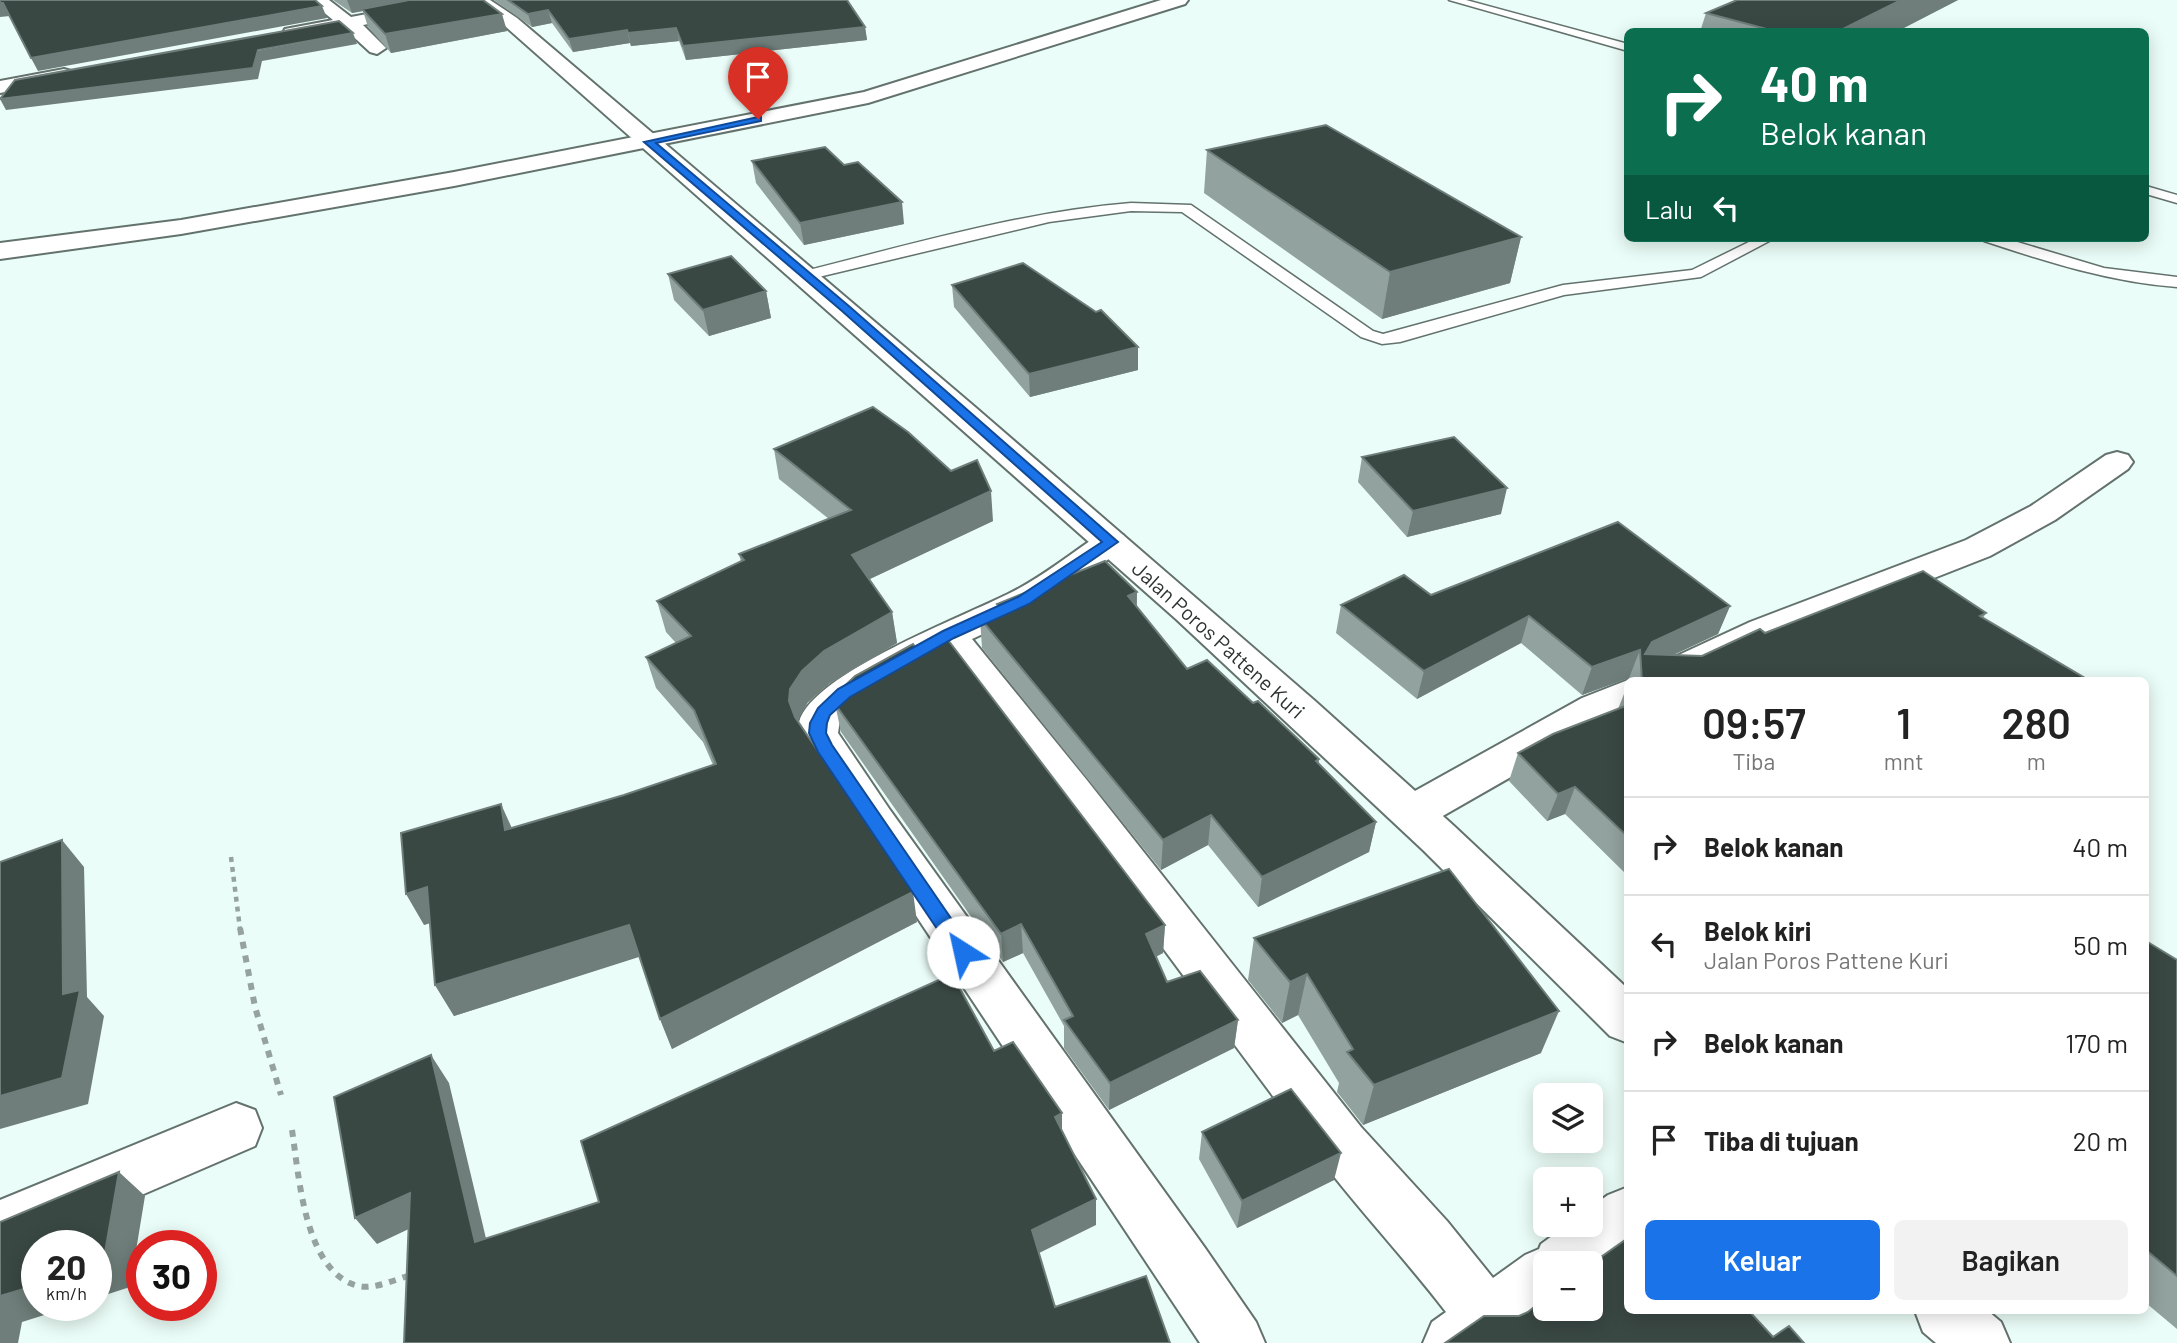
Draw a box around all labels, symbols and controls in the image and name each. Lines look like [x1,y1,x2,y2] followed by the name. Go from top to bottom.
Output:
[728,47,788,119] pin
[1760,53,1868,112] text: 40 m
[1645,56,1736,147] icon: right
[739,58,777,96] icon: arrive
[1760,113,1927,151] text: Belok kanan
[1707,189,1745,227] icon: left
[1645,193,1693,224] text: Lalu
[1128,555,1310,723] street label: Jalan Poros Pattene Kuri
[1702,697,1806,747] text: 09:57
[1896,697,1911,747] text: 1
[2002,697,2071,747] text: 280
[1732,747,1775,775] text: Tiba
[1884,747,1924,775] text: mnt
[2027,747,2046,775] text: m
[1645,827,1683,865] icon: right
[1704,831,1843,862] text: Belok kanan
[2072,831,2128,862] text: 40 m
[926,915,1000,989] position arrow
[1704,915,1811,946] text: Belok kiri
[1645,925,1683,963] icon: left
[2073,929,2128,960] text: 50 m
[1704,946,1949,974] text: Jalan Poros Pattene Kuri
[1645,1023,1683,1061] icon: right
[1704,1027,1843,1058] text: Belok kanan
[2065,1027,2128,1058] text: 170 m
[1533,1083,1603,1321] map controls
[1533,1083,1603,1153] button: layers
[1645,1121,1683,1159] icon: arrive
[1704,1125,1859,1156] text: Tiba di tujuan
[2073,1125,2128,1156] text: 20 m
[1533,1167,1603,1237] button: +
[1645,1220,1880,1300] button: Keluar
[1894,1220,2128,1300] button: Bagikan
[126,1230,217,1321] speed limit sign: 30
[47,1245,86,1287] text: 20
[1533,1251,1603,1321] button: −
[46,1282,87,1304] text: km/h

